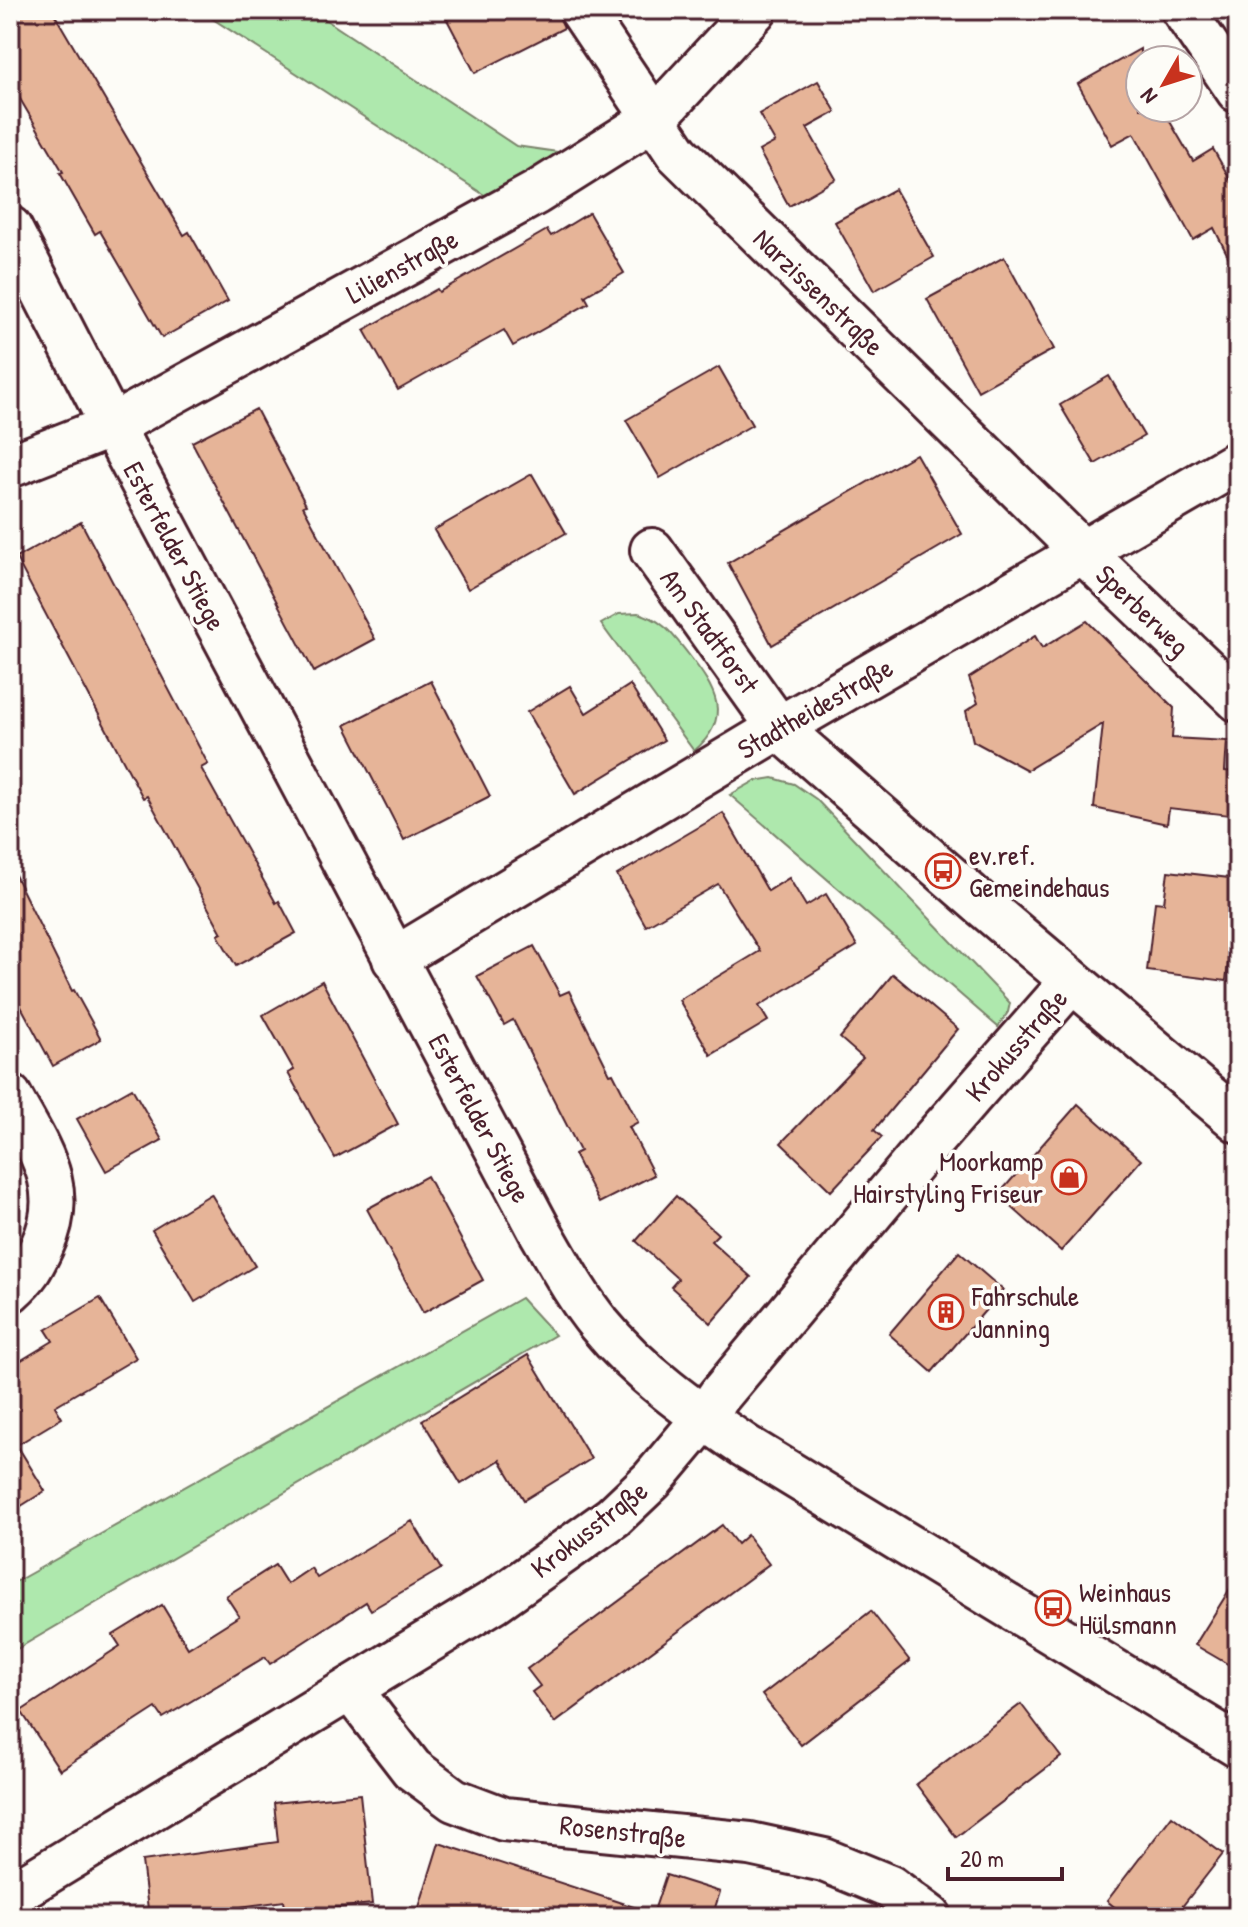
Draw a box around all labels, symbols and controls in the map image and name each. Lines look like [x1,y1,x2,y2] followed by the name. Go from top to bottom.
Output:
[1124,44,1204,124] north arrow
[1133,82,1164,111] text: N
[339,220,465,312] street label: Lilienstraße
[745,220,893,364] street label: Narzissenstraße
[115,455,235,637] street label: Esterfelder Stiege
[1088,556,1198,664] street label: Sperberweg
[652,561,768,701] street label: Am Stadtforst
[730,648,900,768] street label: Stadtheidestraße
[969,836,1109,906] place label: ev.ref. Gemeindehaus
[924,852,962,890] bus stop icon: ev.ref. Gemeindehaus
[956,980,1076,1110] street label: Krokusstraße
[420,1027,540,1209] street label: Esterfelder Stiege
[853,1142,1043,1212] place label: Moorkamp Hairstyling Friseur
[1050,1158,1088,1196] shop icon: Moorkamp Hairstyling Friseur
[971,1277,1079,1347] place label: Fahrschule Janning
[927,1293,965,1331] building icon: Fahrschule Janning
[523,1471,655,1587] street label: Krokusstraße
[1079,1573,1177,1643] place label: Weinhaus Hülsmann
[1034,1589,1072,1627] bus stop icon: Weinhaus Hülsmann
[558,1805,688,1857] street label: Rosenstraße
[948,1831,1062,1881] scale bar
[960,1842,1004,1874] text: 20 m

